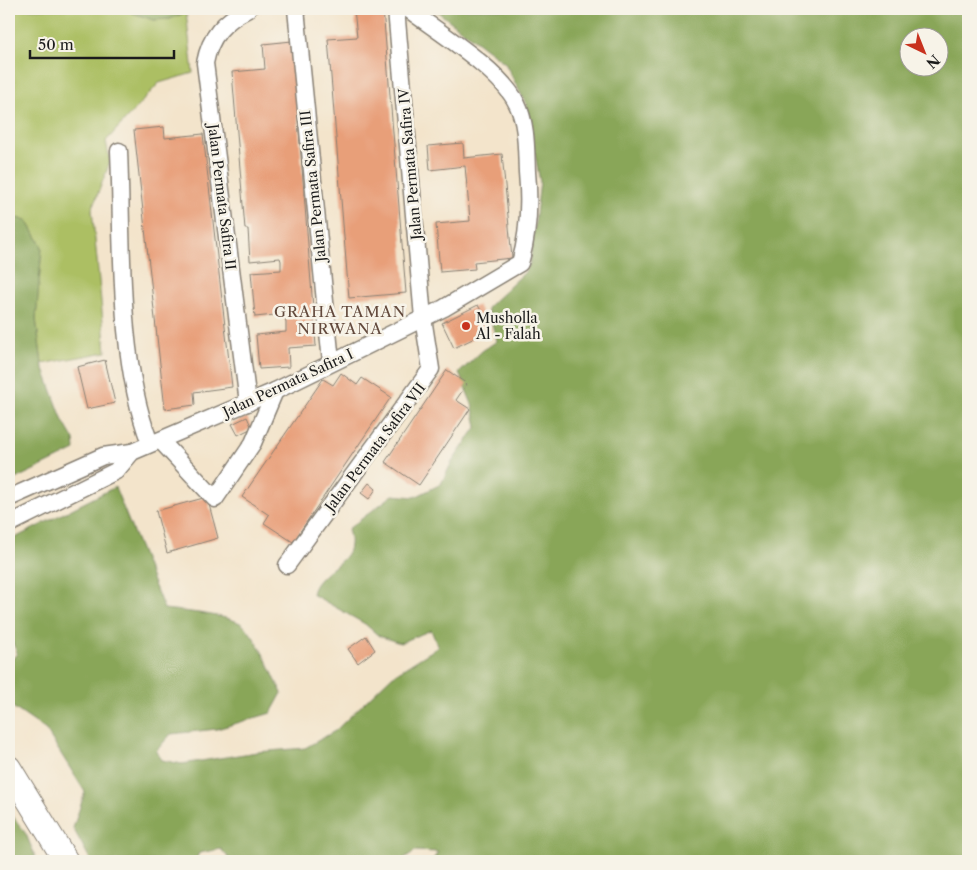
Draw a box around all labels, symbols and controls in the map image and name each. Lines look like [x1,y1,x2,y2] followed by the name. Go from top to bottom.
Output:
[30,28,174,60] scale bar
[900,28,950,78] north arrow
[38,35,74,54] text: 50 m
[922,51,943,72] text: N
[394,87,426,242] street label: Jalan Permata Safira IV
[296,109,330,265] street label: Jalan Permata Safira III
[204,121,240,271] street label: Jalan Permata Safira II
[274,302,406,338] district label: GRAHA TAMAN NIRWANA
[475,309,541,343] place label: Musholla Al - Falah
[460,320,472,332] marker: Musholla Al - Falah
[218,345,356,422] street label: Jalan Permata Safira I
[319,379,429,517] street label: Jalan Permata Safira VII

